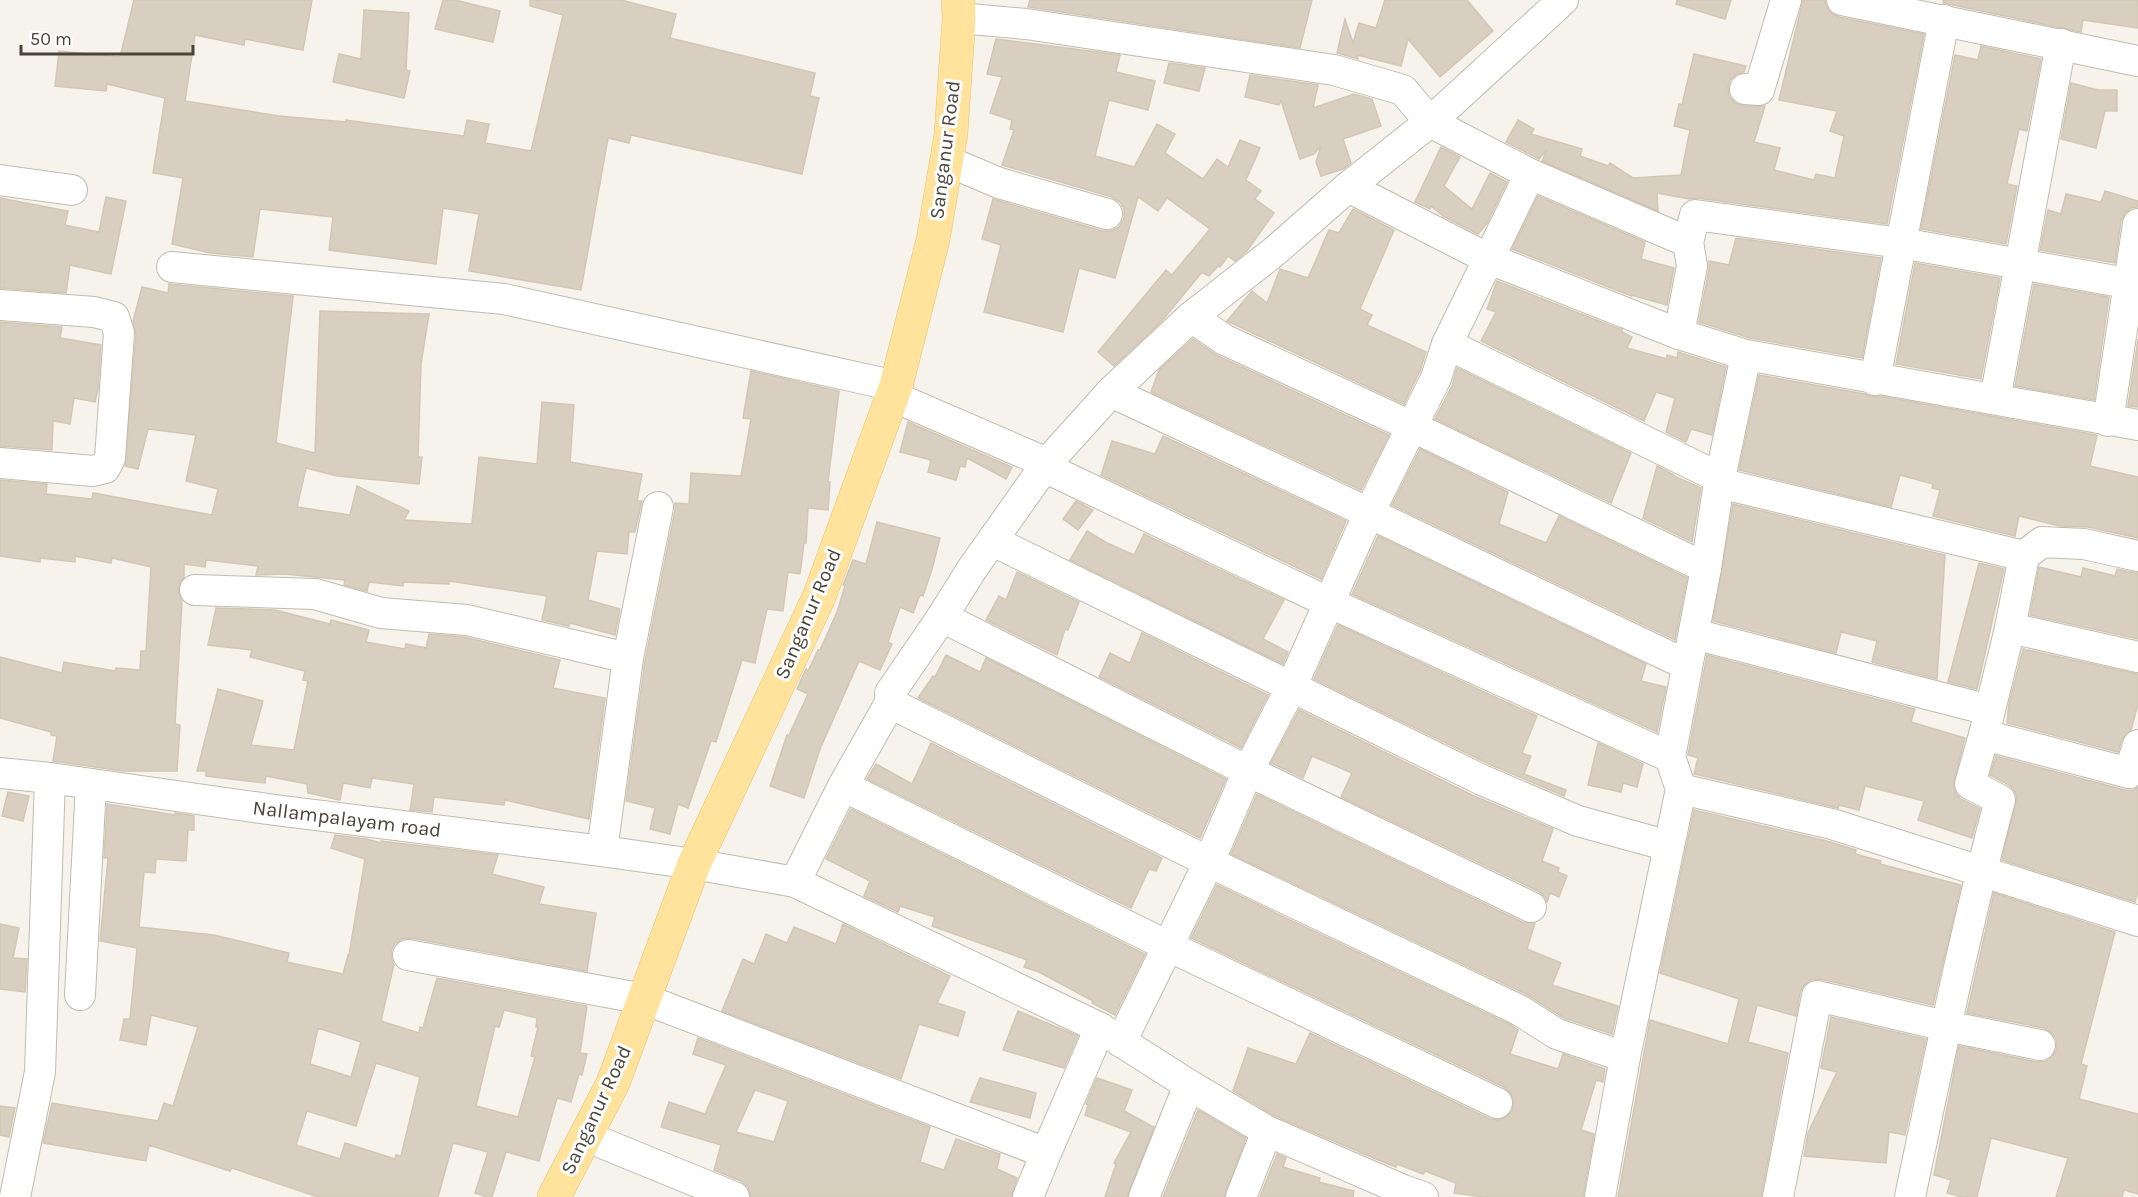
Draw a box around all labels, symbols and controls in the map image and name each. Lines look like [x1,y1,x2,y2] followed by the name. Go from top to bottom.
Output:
[21,18,194,56] scale bar
[30,28,72,50] text: 50 m
[925,79,965,221] street label: Sanganur Road
[770,545,846,683] street label: Sanganur Road
[251,796,443,842] street label: Nallampalayam road
[556,1042,636,1178] street label: Sanganur Road

